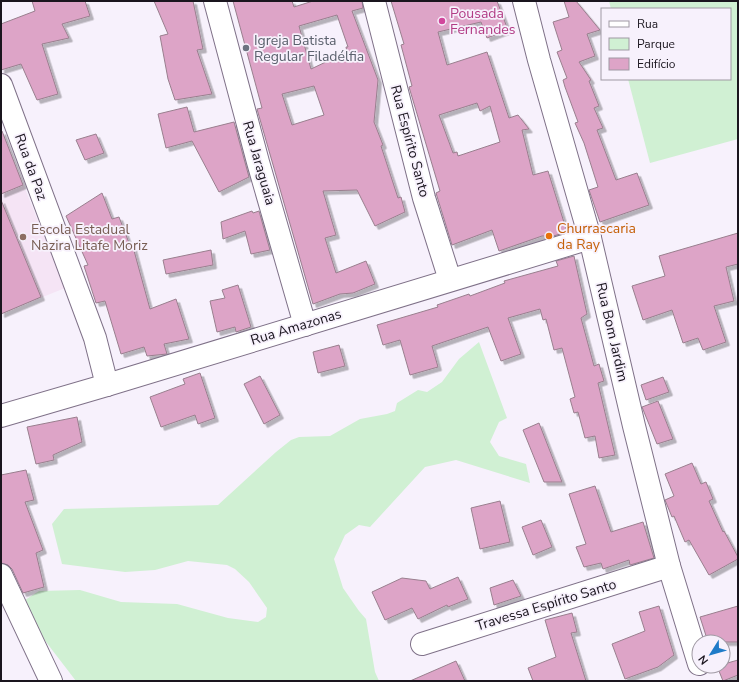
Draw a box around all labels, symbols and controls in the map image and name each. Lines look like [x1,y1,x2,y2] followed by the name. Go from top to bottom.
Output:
[450,4,516,39] place label: Pousada Fernandes
[601,8,731,80] legend
[437,16,447,26] marker: Pousada Fernandes
[637,16,658,32] text: Rua
[254,31,364,66] place label: Igreja Batista Regular Filadélfia
[637,36,675,52] text: Parque
[241,43,251,53] marker: Igreja Batista Regular Filadélfia
[637,56,676,72] text: Edifício
[386,83,434,199] street label: Rua Espírito Santo
[238,119,280,207] street label: Rua Jaraguaia
[10,131,52,204] street label: Rua da Paz
[557,219,636,254] place label: Churrascaria da Ray
[31,220,148,255] place label: Escola Estadual Nazira Litafe Moriz
[544,231,554,241] marker: Churrascaria da Ray
[18,232,28,242] marker: Escola Estadual Nazira Litafe Moriz
[591,280,633,384] street label: Rua Bom Jardim
[248,304,344,350] street label: Rua Amazonas
[473,575,619,635] street label: Travessa Espírito Santo
[691,634,731,674] north arrow
[695,652,712,668] text: N

